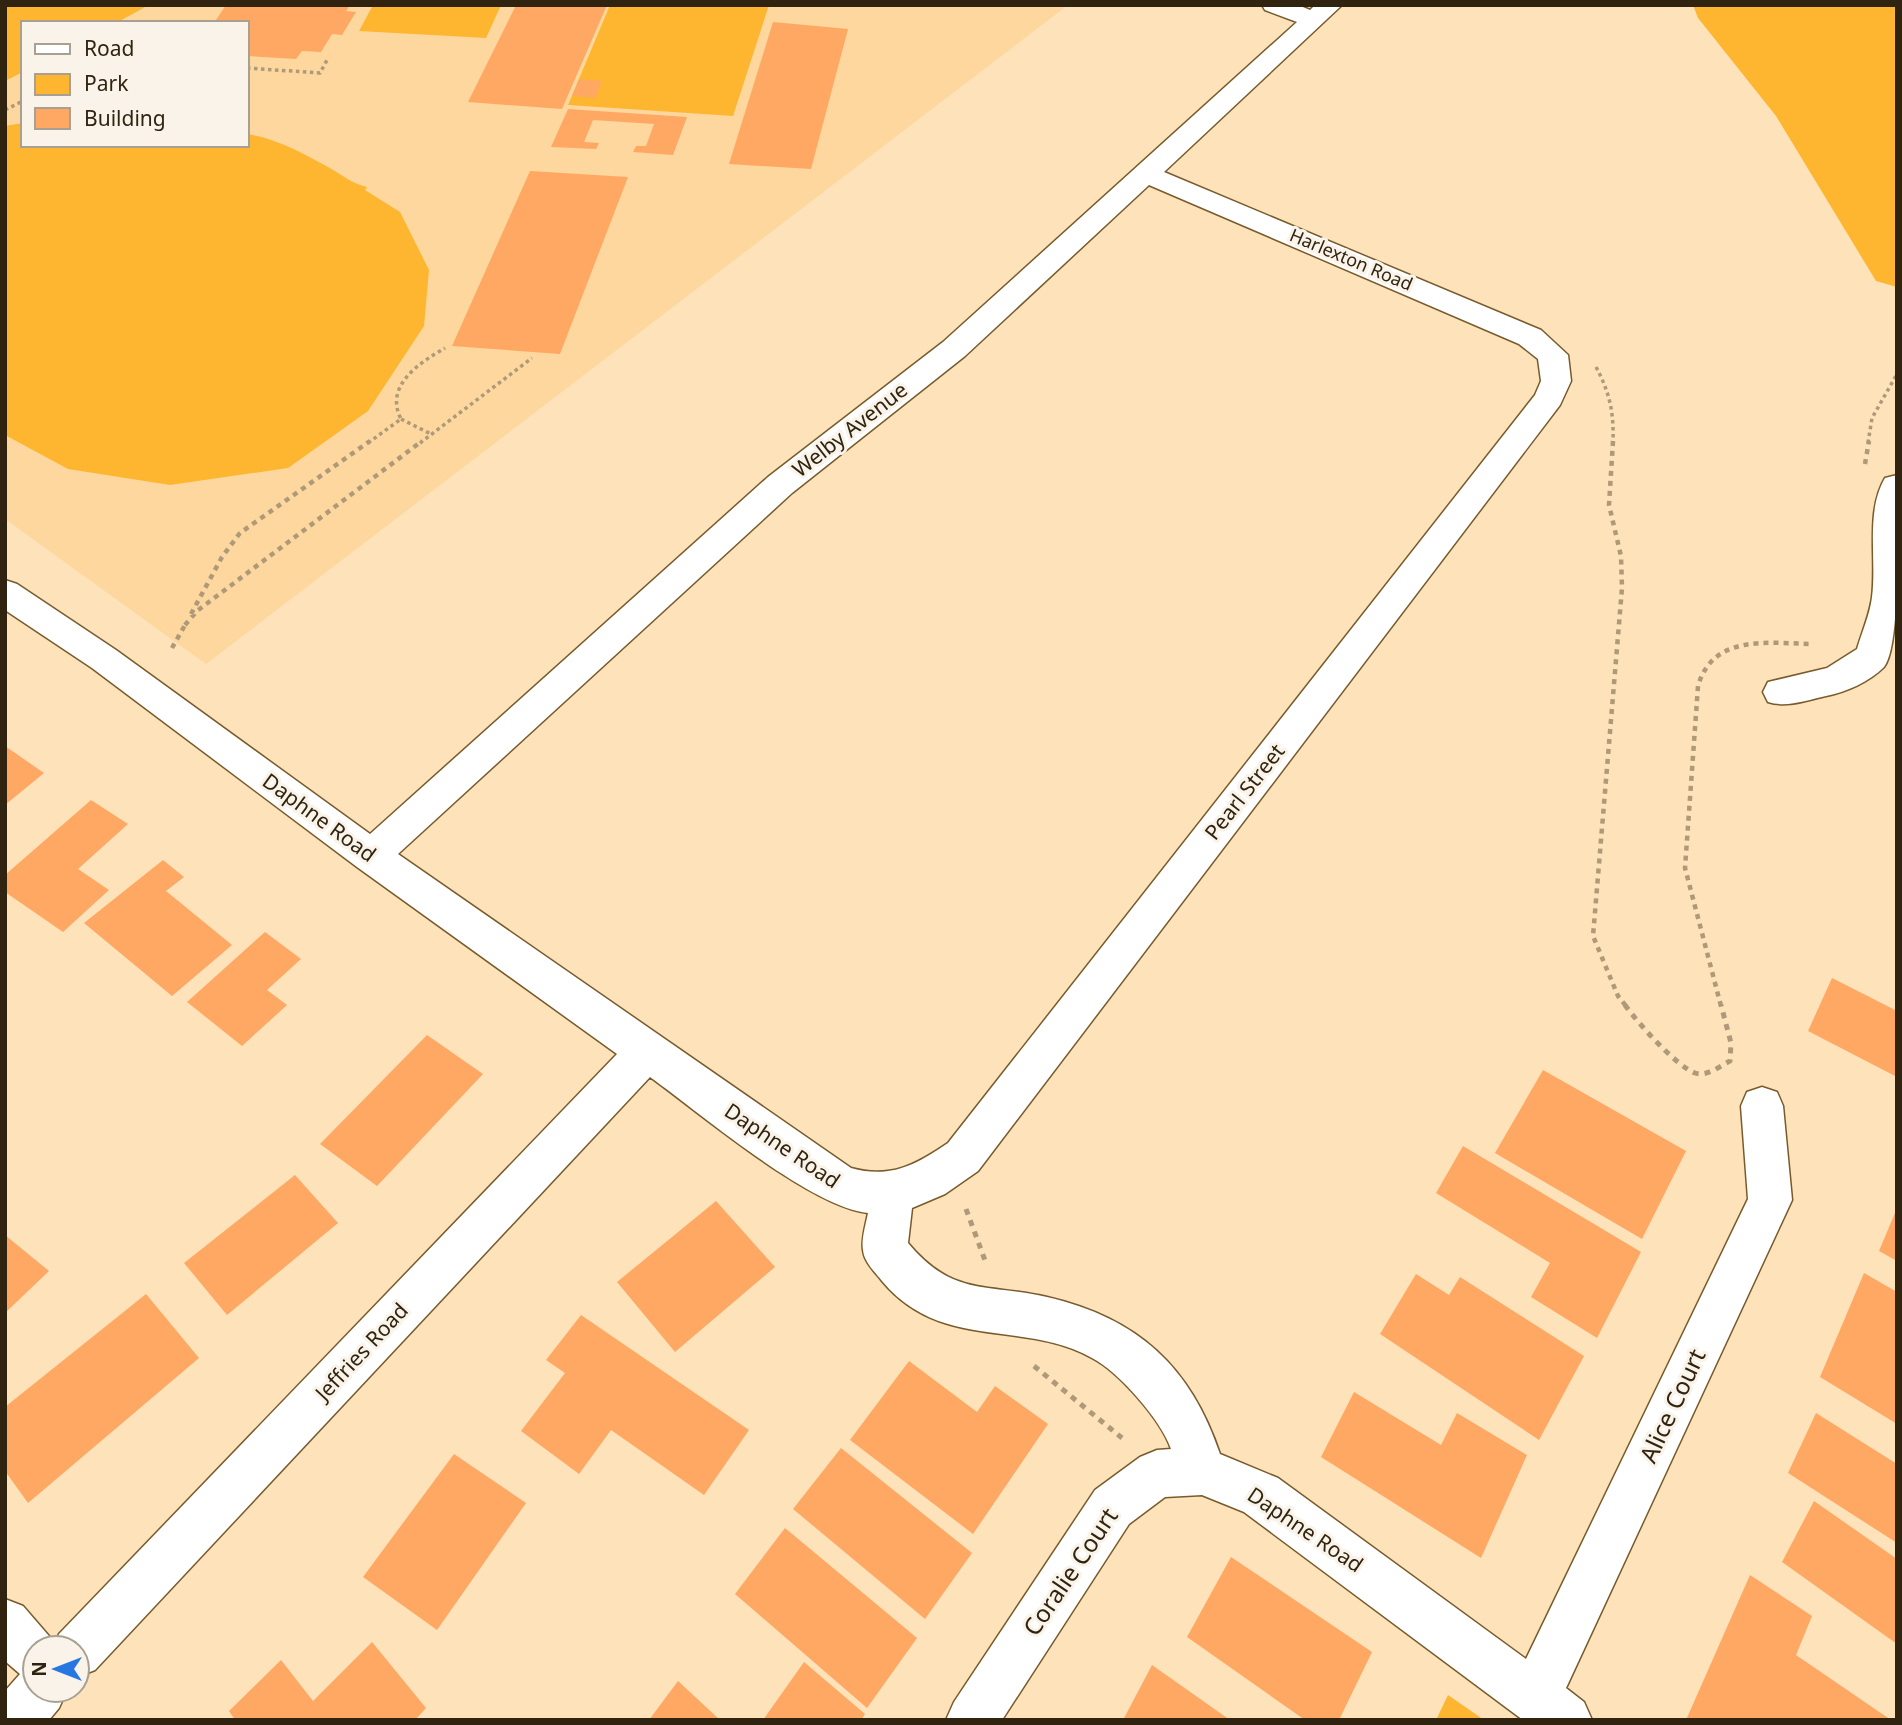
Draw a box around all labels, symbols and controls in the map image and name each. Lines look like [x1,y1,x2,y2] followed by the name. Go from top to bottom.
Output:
[21,21,248,147] legend
[84,34,134,62] text: Road
[84,69,129,97] text: Park
[84,104,166,132] text: Building
[1286,222,1417,296] street label: Harlexton Road
[786,375,913,483] street label: Welby Avenue
[1198,737,1291,845] street label: Pearl Street
[257,767,382,868] street label: Daphne Road
[719,1096,846,1194] street label: Daphne Road
[307,1296,414,1408] street label: Jeffries Road
[1631,1343,1713,1468] street label: Alice Court
[1242,1480,1369,1578] street label: Daphne Road
[1015,1500,1125,1642] street label: Coralie Court
[21,1634,91,1704] north arrow
[26,1661,52,1677] text: N

